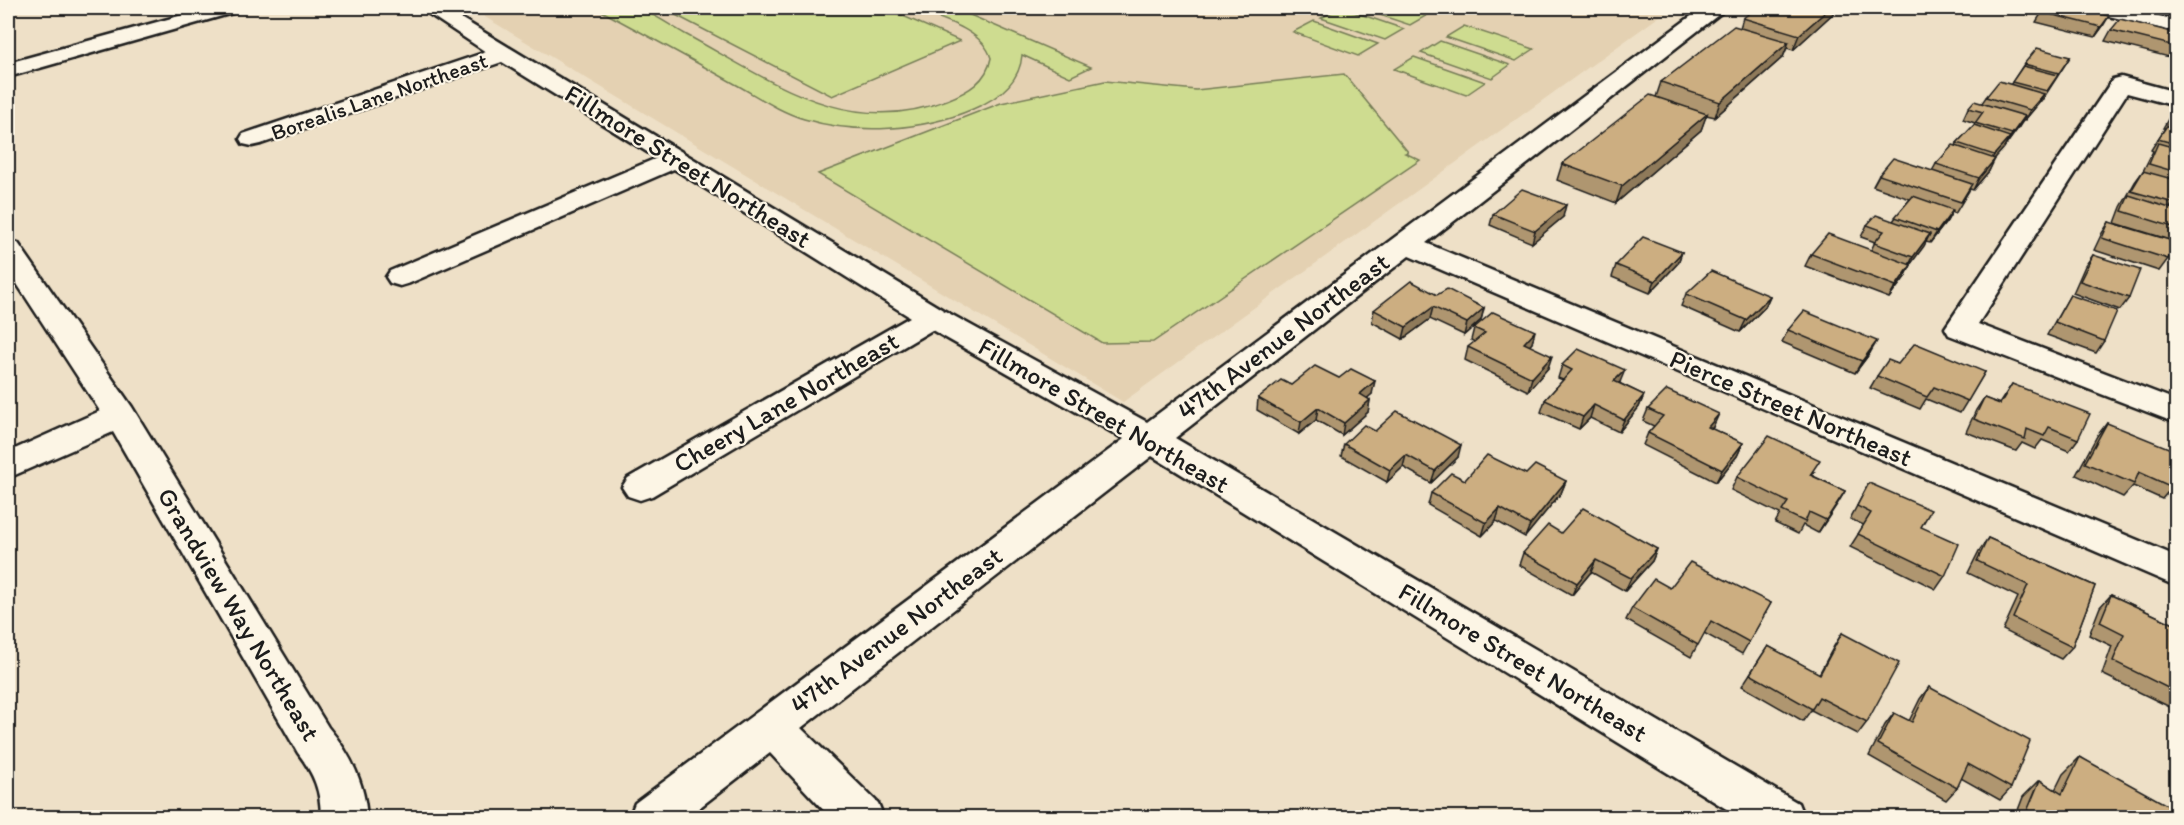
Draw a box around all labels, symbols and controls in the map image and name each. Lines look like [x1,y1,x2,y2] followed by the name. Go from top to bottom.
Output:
[267,47,491,146] street label: Borealis Lane Northeast
[559,77,817,255] street label: Fillmore Street Northeast
[1171,246,1396,426] street label: 47th Avenue Northeast
[668,324,904,480] street label: Cheery Lane Northeast
[973,330,1235,500] street label: Fillmore Street Northeast
[1665,342,1917,474] street label: Pierce Street Northeast
[151,482,327,747] street label: Grandview Way Northeast
[784,540,1009,720] street label: 47th Avenue Northeast
[1393,575,1653,749] street label: Fillmore Street Northeast

